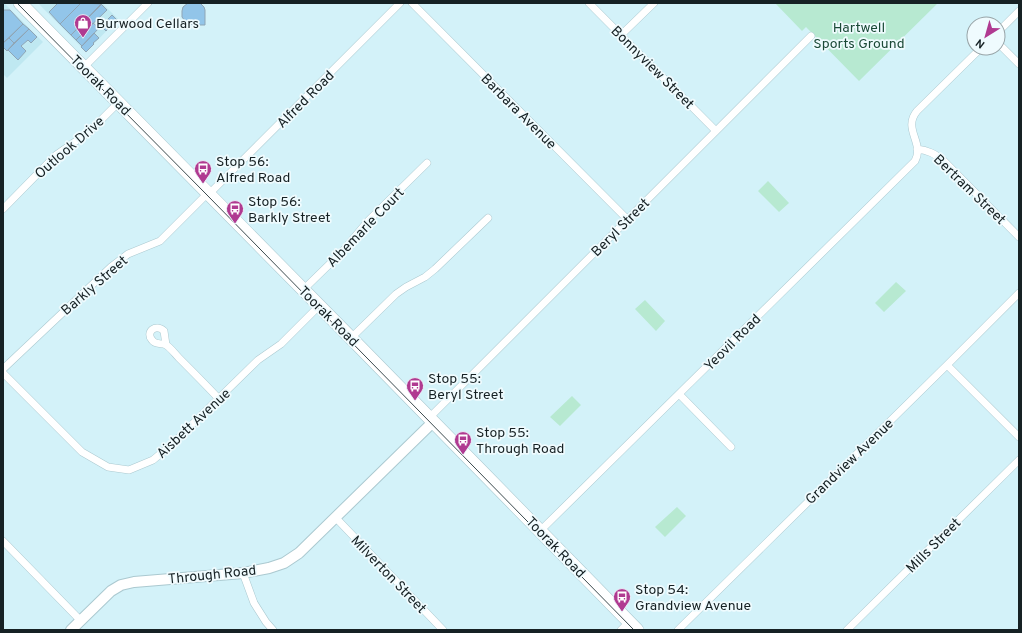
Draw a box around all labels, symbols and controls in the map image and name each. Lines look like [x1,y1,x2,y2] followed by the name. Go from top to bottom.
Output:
[73,13,93,38] shop icon: Burwood Cellars
[96,16,199,33] place label: Burwood Cellars
[966,16,1006,56] north arrow
[813,20,905,53] park label: Hartwell Sports Ground
[607,23,697,113] street label: Bonnyview Street
[973,35,988,51] text: N
[66,52,134,120] street label: Toorak Road
[274,68,338,132] street label: Alfred Road
[477,71,559,153] street label: Barbara Avenue
[32,113,108,183] street label: Outlook Drive
[929,151,1009,229] street label: Bertram Street
[216,154,290,187] place label: Stop 56: Alfred Road
[193,159,213,184] bus stop icon: Stop 56: Alfred Road
[324,185,408,271] street label: Albemarle Court
[248,194,331,227] place label: Stop 56: Barkly Street
[588,195,654,261] street label: Beryl Street
[225,199,245,224] bus stop icon: Stop 56: Barkly Street
[58,253,132,320] street label: Barkly Street
[294,283,362,351] street label: Toorak Road
[701,311,765,375] street label: Yeovil Road
[428,371,503,404] place label: Stop 55: Beryl Street
[405,376,425,401] bus stop icon: Stop 55: Beryl Street
[153,385,235,463] street label: Aisbett Avenue
[802,416,898,508] street label: Grandview Avenue
[476,425,564,458] place label: Stop 55: Through Road
[453,430,473,455] bus stop icon: Stop 55: Through Road
[522,514,588,582] street label: Toorak Road
[903,515,965,577] street label: Mills Street
[347,533,429,617] street label: Milverton Street
[167,562,257,589] street label: Through Road
[635,582,751,615] place label: Stop 54: Grandview Avenue
[612,587,632,612] bus stop icon: Stop 54: Grandview Avenue

